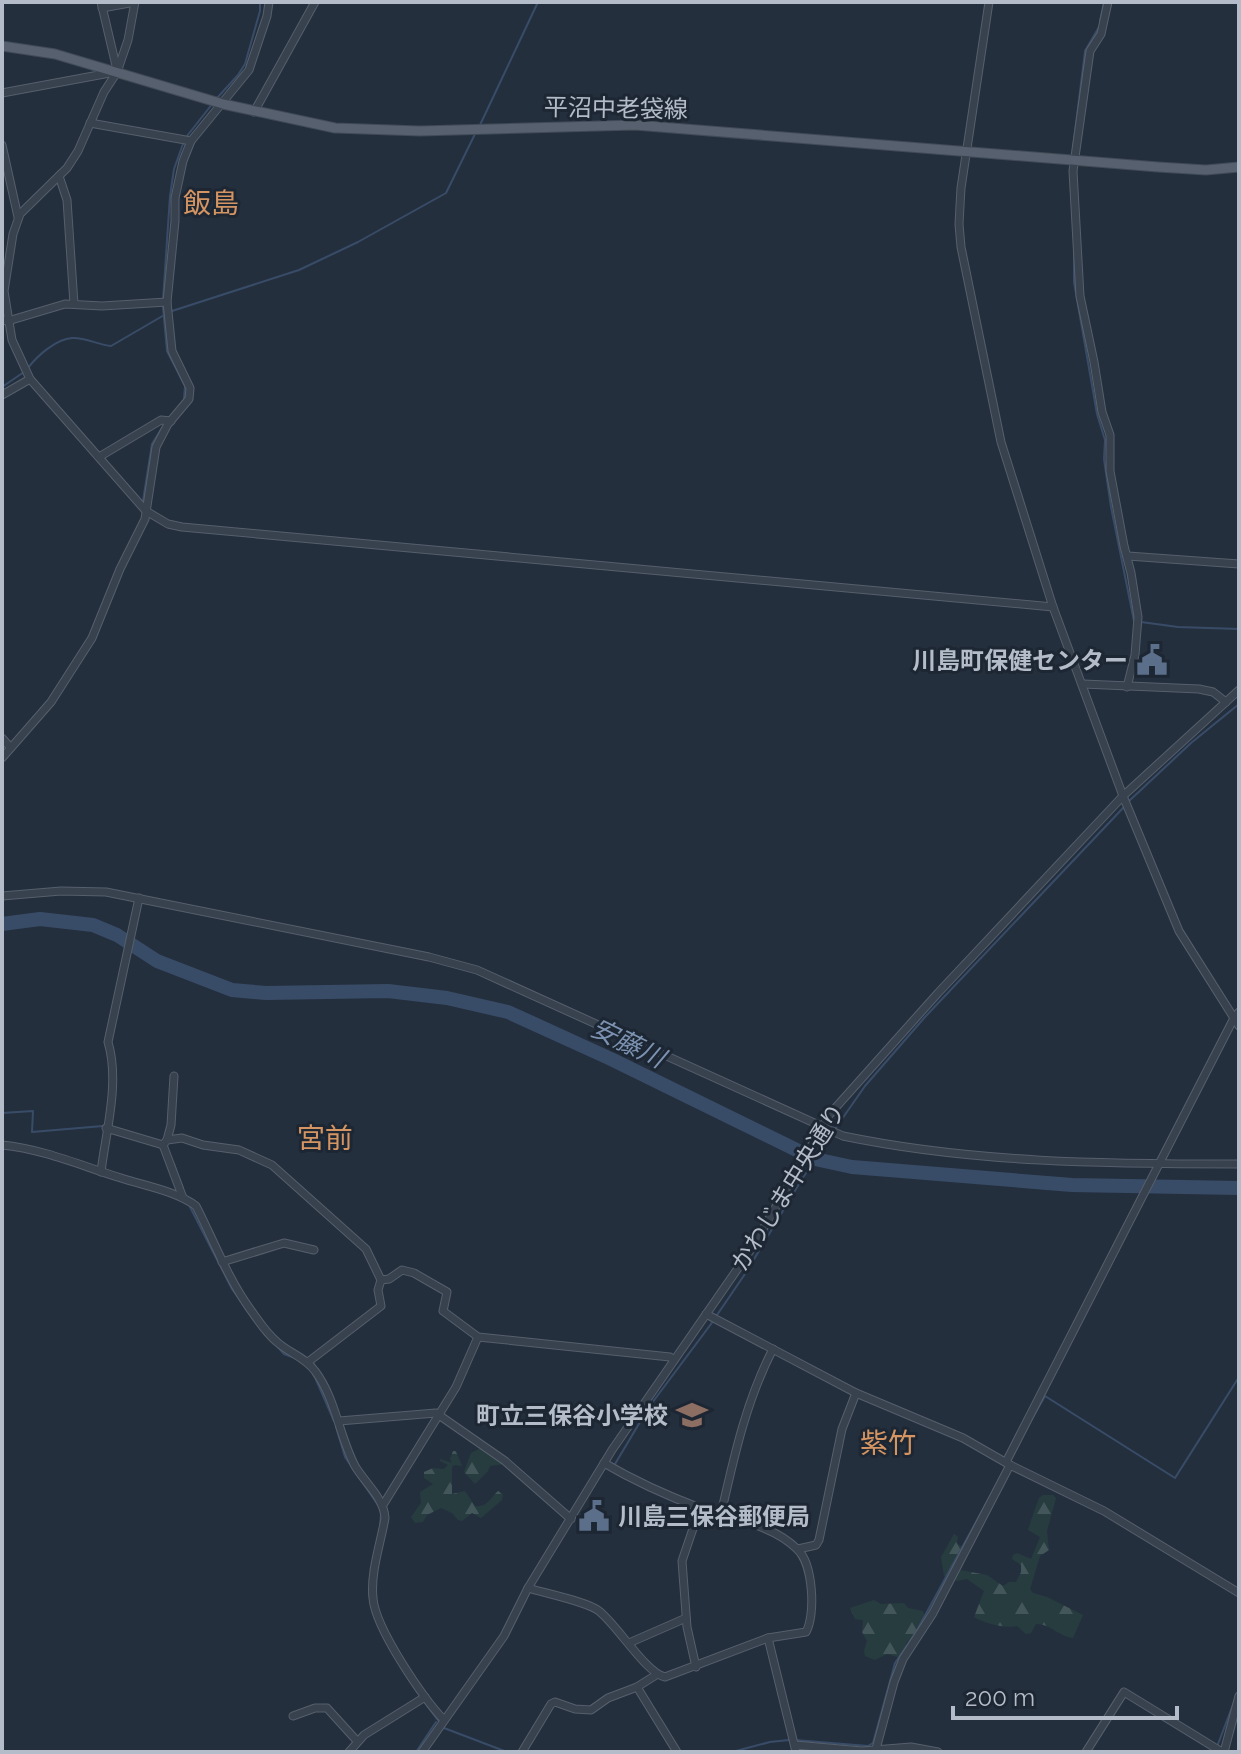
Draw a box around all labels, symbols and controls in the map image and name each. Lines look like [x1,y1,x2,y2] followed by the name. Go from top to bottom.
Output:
[544,92,688,124] street label: 平沼中老袋線
[183,187,239,220] district label: 飯島
[1135,643,1169,677] public building icon: 川島町保健センター
[912,646,1128,675] place label: 川島町保健センター
[586,1012,672,1075] water label: 安藤川
[725,1098,851,1276] street label: かわじま中央通り
[297,1122,353,1155] district label: 宮前
[675,1398,709,1432] school or university icon: 町立三保谷小学校
[476,1401,668,1430] place label: 町立三保谷小学校
[860,1427,916,1460] district label: 紫竹
[577,1499,611,1533] public building icon: 川島三保谷郵便局
[618,1502,810,1531] place label: 川島三保谷郵便局
[953,1670,1177,1720] scale bar
[965,1683,1035,1712] text: 200 m

